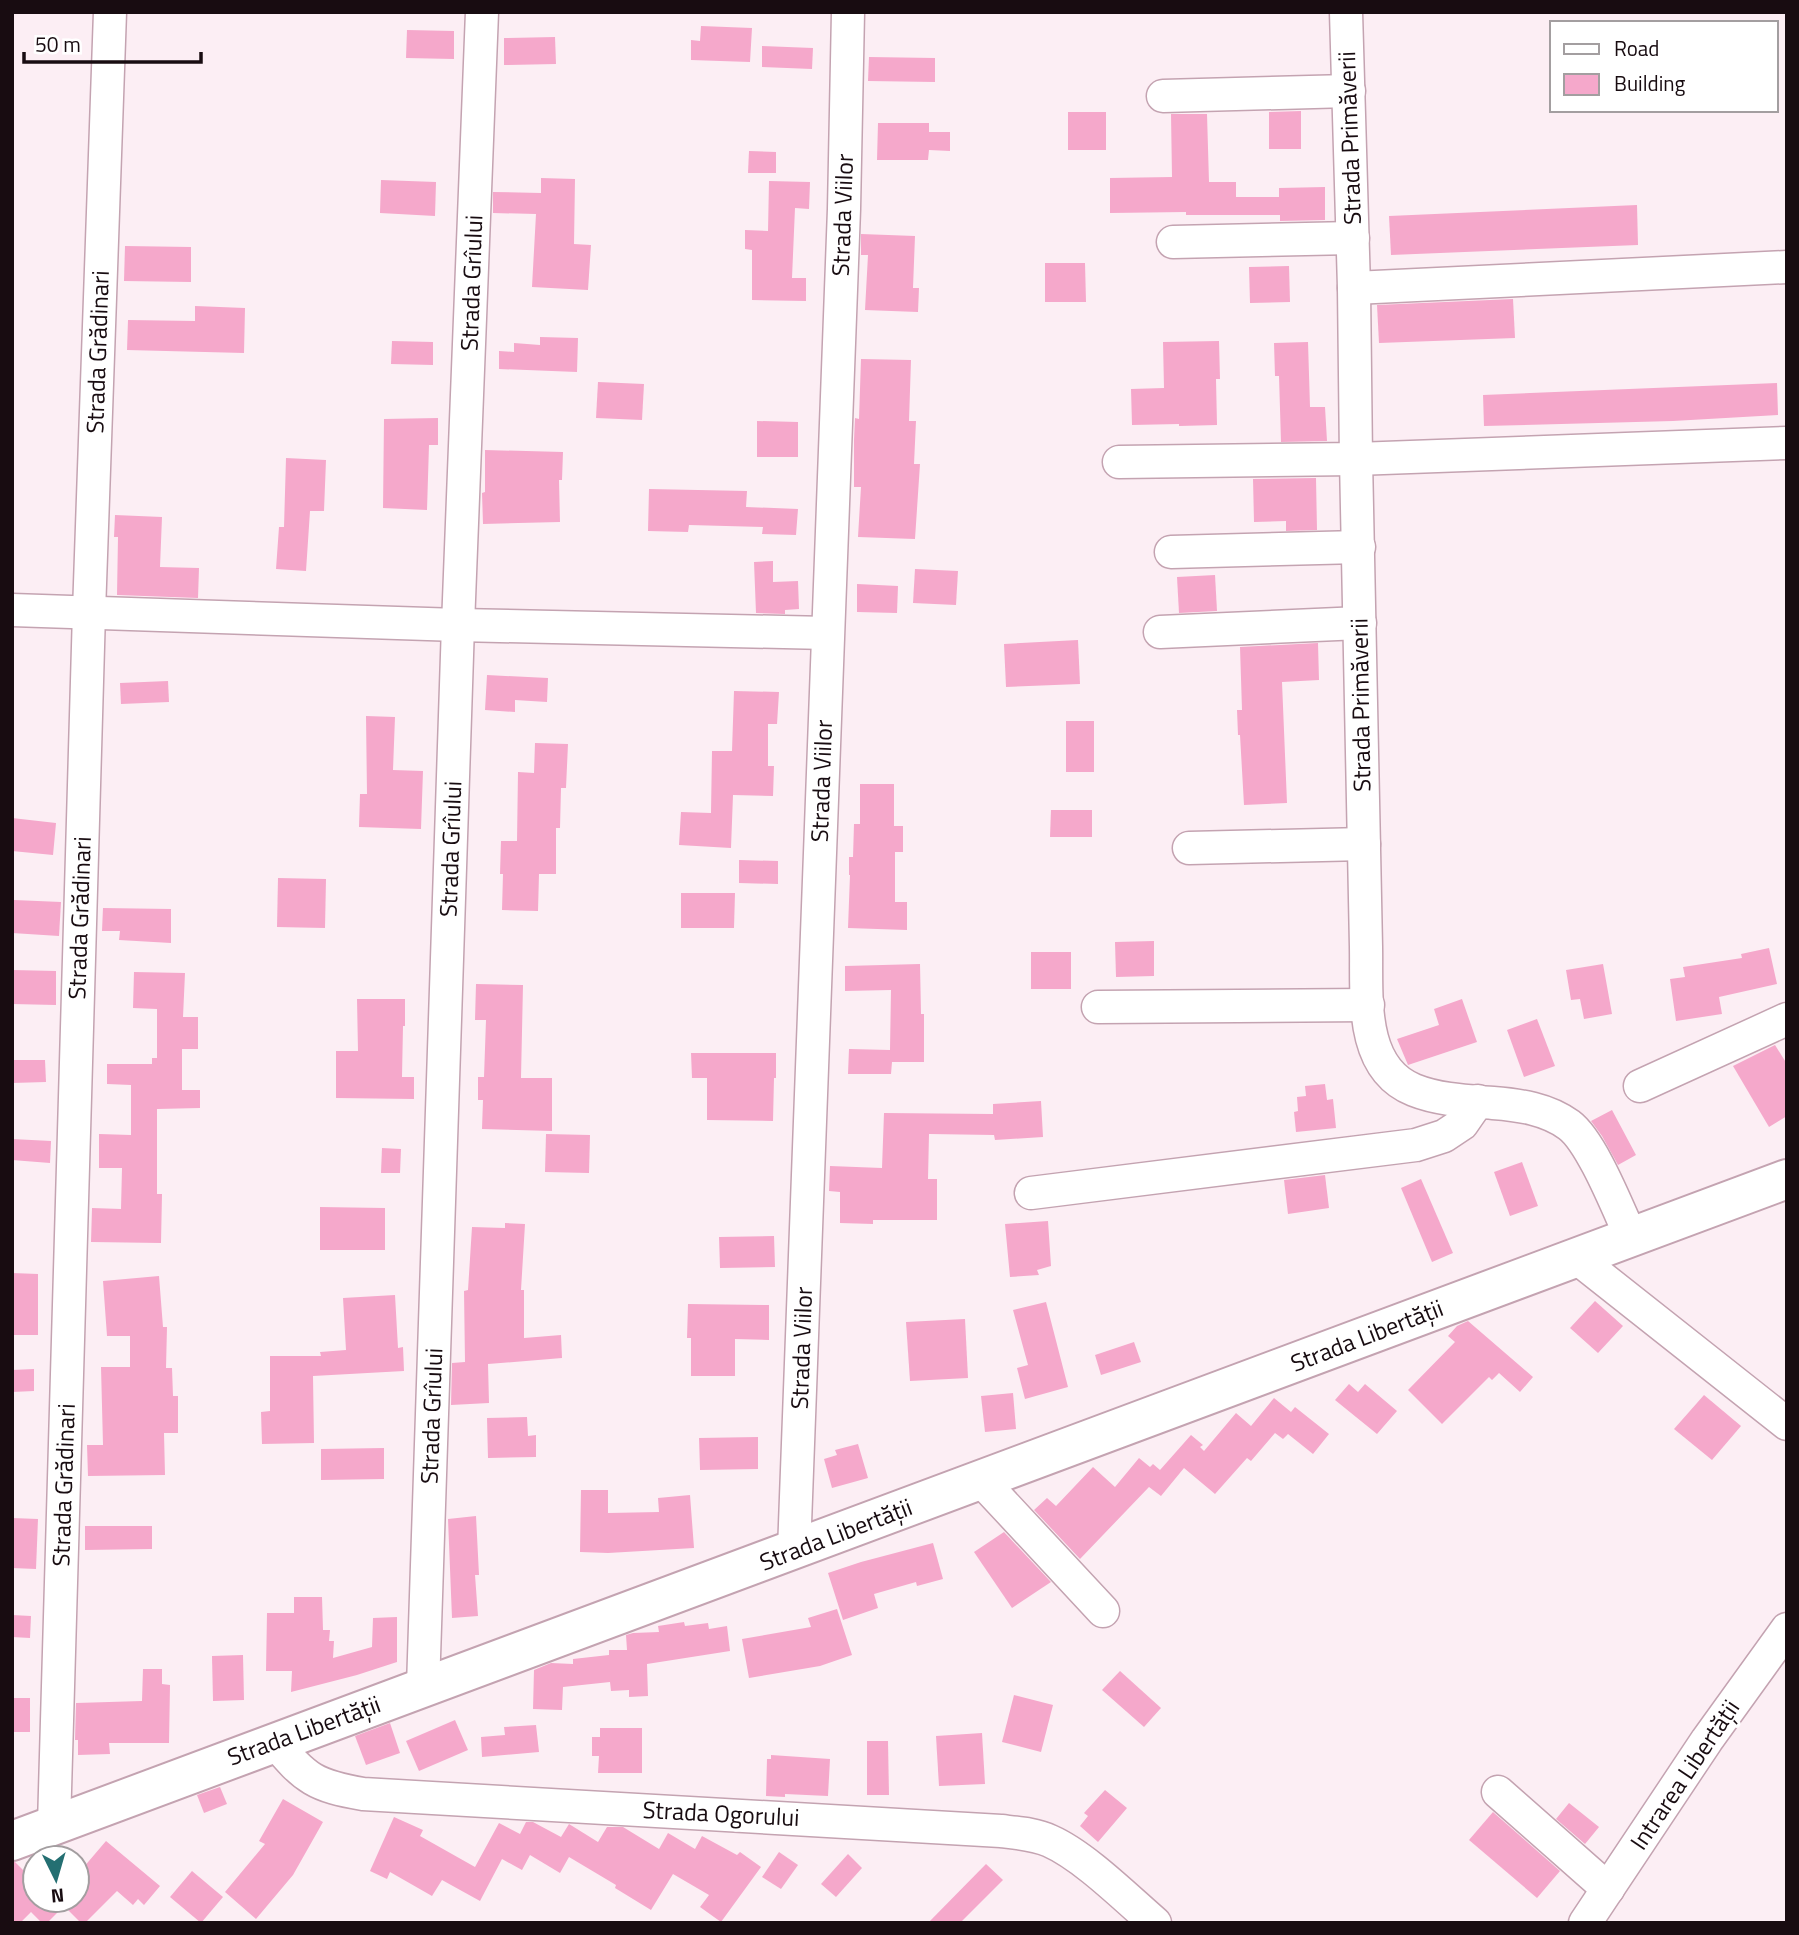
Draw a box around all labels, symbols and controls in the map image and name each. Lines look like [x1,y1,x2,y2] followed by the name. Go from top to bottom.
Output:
[24,21,201,65] scale bar
[1550,21,1778,112] legend
[35,28,81,60] text: 50 m
[1614,32,1659,64] text: Road
[1328,51,1370,225] street label: Strada Primăverii
[1614,67,1686,99] text: Building
[822,153,862,277] street label: Strada Viilor
[451,214,491,352] street label: Strada Grîului
[76,270,118,434] street label: Strada Grădinari
[1340,618,1380,792] street label: Strada Primăverii
[801,719,841,843] street label: Strada Viilor
[430,780,470,918] street label: Strada Grîului
[58,836,100,1000] street label: Strada Grădinari
[781,1286,821,1410] street label: Strada Viilor
[1285,1289,1448,1381] street label: Strada Libertății
[411,1347,451,1485] street label: Strada Grîului
[42,1403,84,1567] street label: Strada Grădinari
[754,1488,917,1580] street label: Strada Libertății
[222,1686,385,1774] street label: Strada Libertății
[1621,1692,1748,1857] street label: Intrarea Libertății
[642,1791,800,1835] street label: Strada Ogorului
[21,1844,91,1914] north arrow
[50,1881,65,1911] text: N

